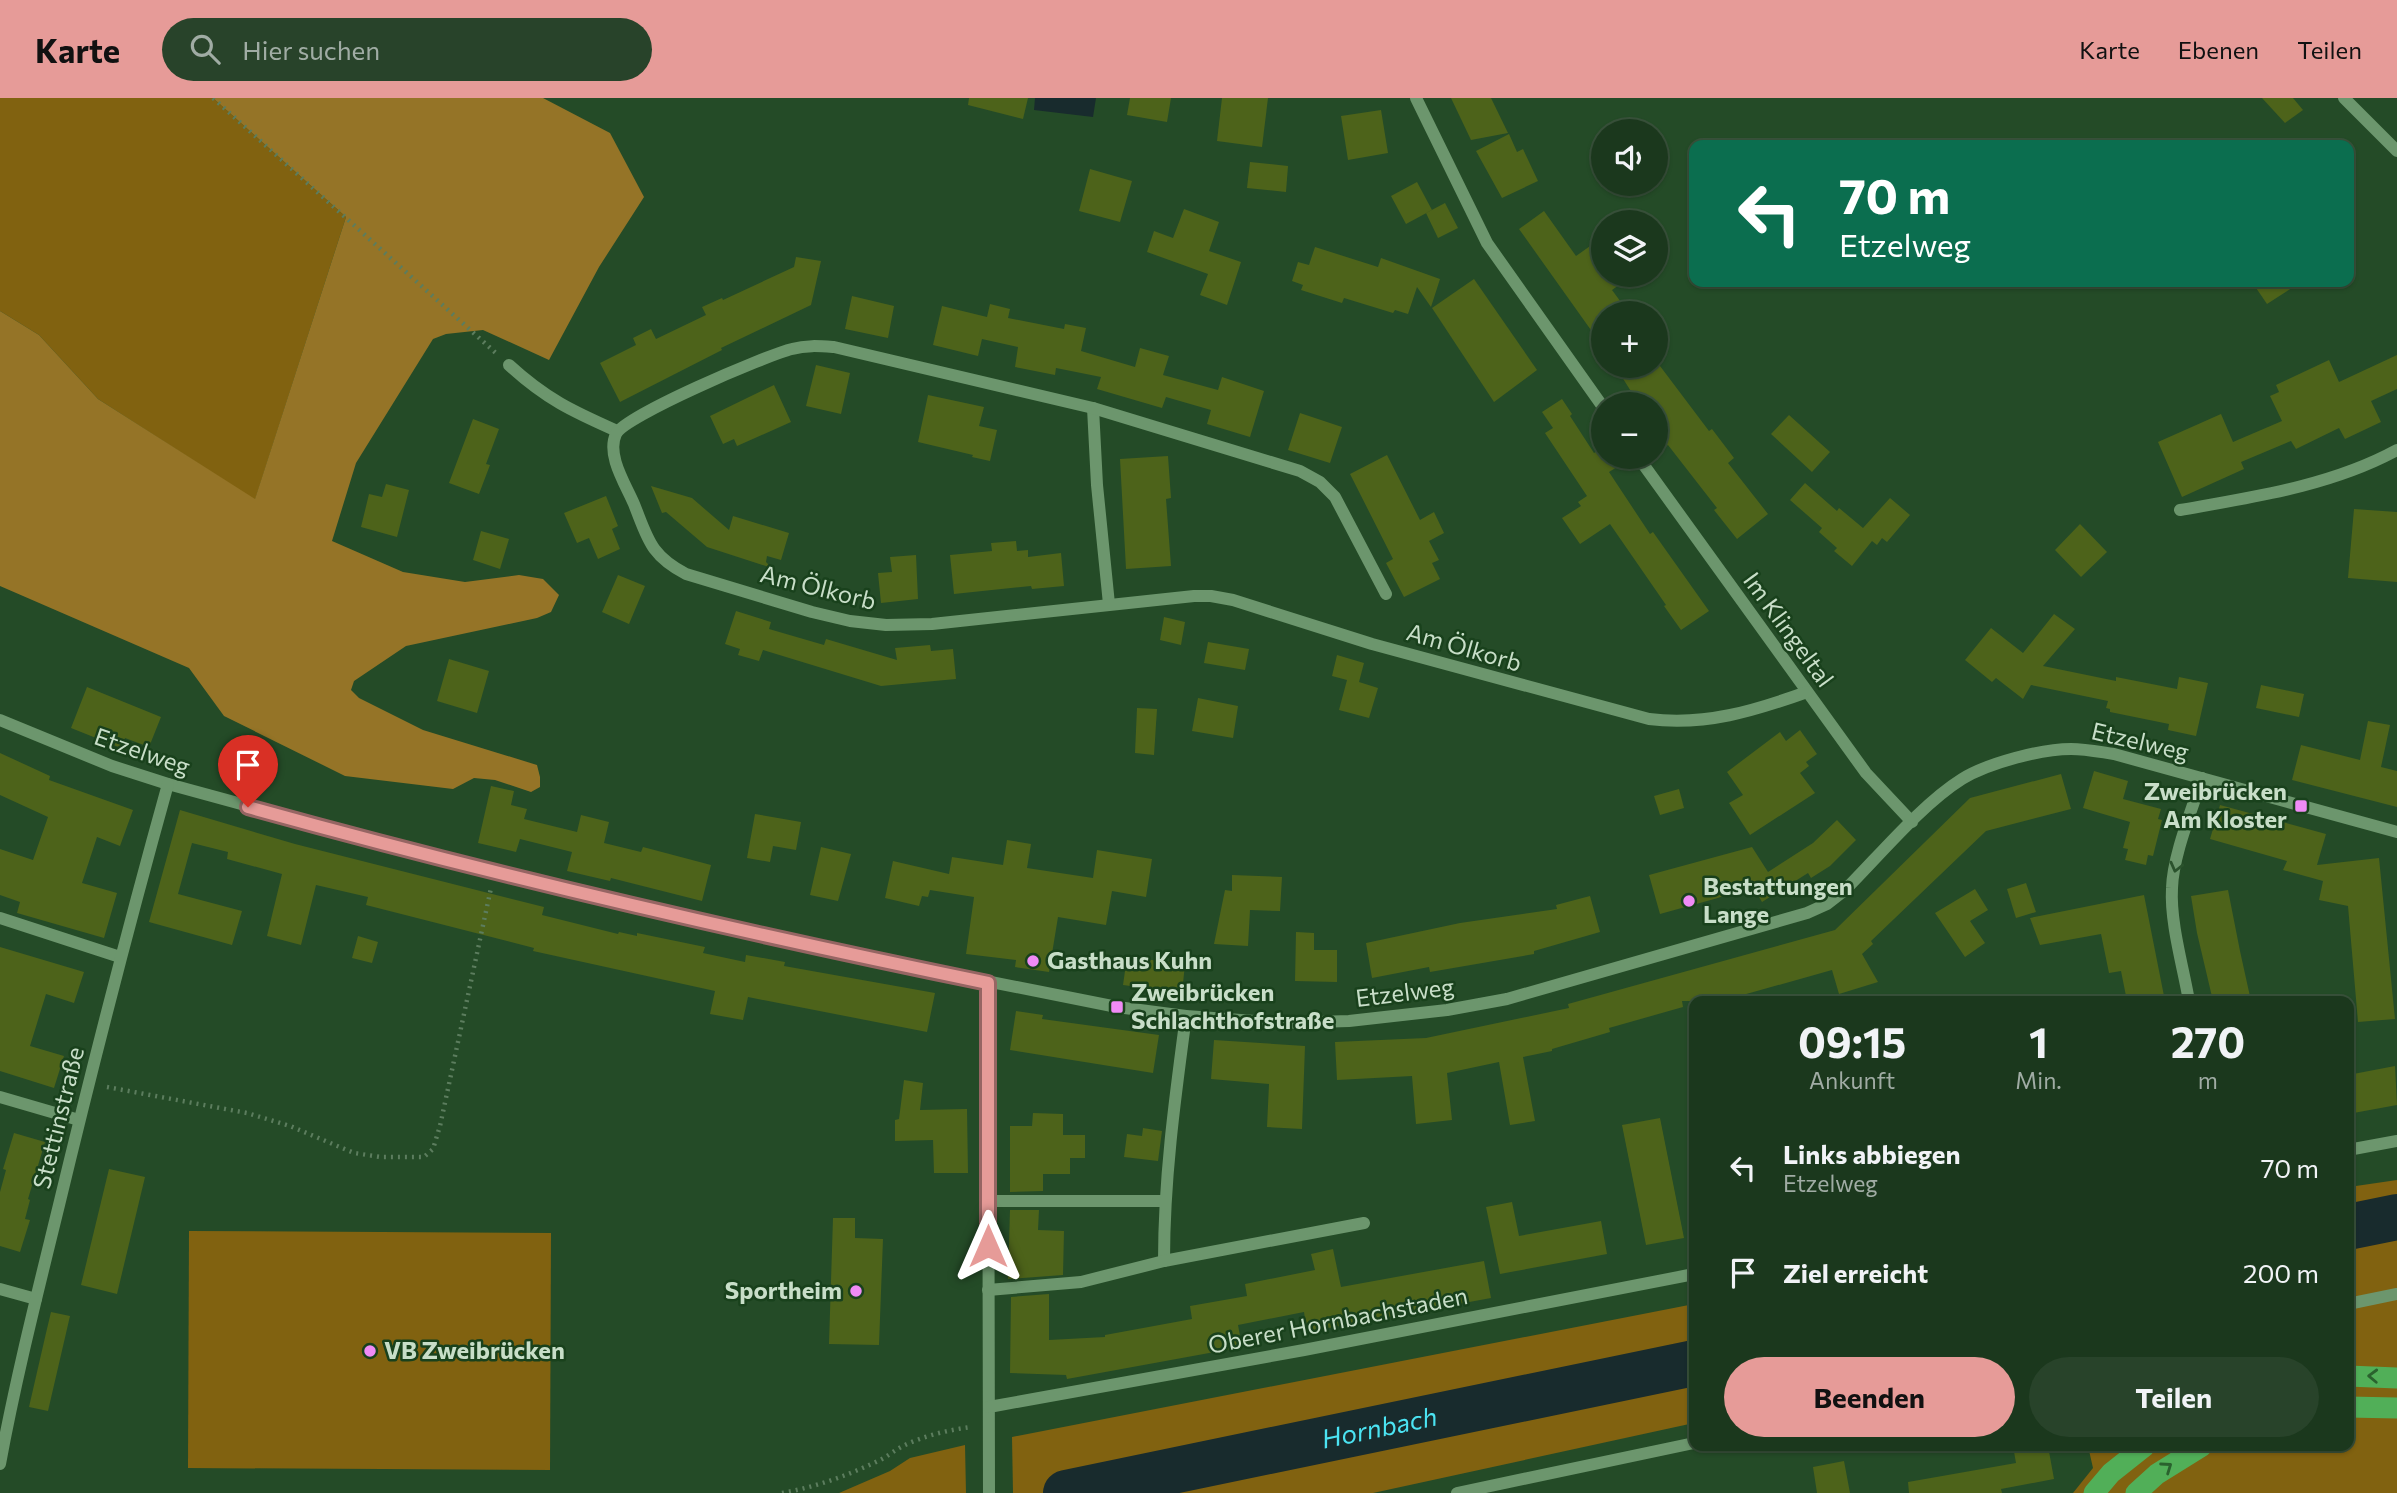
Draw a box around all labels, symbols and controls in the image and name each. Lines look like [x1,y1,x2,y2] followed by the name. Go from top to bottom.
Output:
[162,18,652,81] search box
[35,29,120,70] text: Karte
[186,30,224,68] icon: search
[242,34,380,65] text: Hier suchen
[2079,35,2140,64] text: Karte
[2178,35,2259,64] text: Ebenen
[2297,35,2362,64] text: Teilen
[1591,119,1668,469] map controls
[1591,119,1668,196] button: sound
[1839,164,1950,224] text: 70 m
[1724,168,1815,259] icon: left
[1591,210,1668,287] button: layers
[1839,224,1971,264] text: Etzelweg
[1591,301,1668,378] button: +
[1591,392,1668,469] button: −
[757,558,879,615] street label: Am Ölkorb
[1738,566,1840,692] street label: Im Klingeltal
[1404,616,1525,677] street label: Am Ölkorb
[2089,715,2192,766] street label: Etzelweg
[91,721,194,780] street label: Etzelweg
[218,735,278,807] pin
[229,746,267,784] icon: arrive
[2144,776,2287,833] place label: Zweibrücken Am Kloster
[2293,798,2309,814] marker: Zweibrücken Am Kloster
[2170,861,2184,873] one-way arrow
[1703,871,1853,928] place label: Bestattungen Lange
[1681,893,1697,909] marker: Bestattungen Lange
[1047,945,1212,974] place label: Gasthaus Kuhn
[1025,953,1041,969] marker: Gasthaus Kuhn
[1354,971,1456,1012] street label: Etzelweg
[1131,977,1334,1034] place label: Zweibrücken Schlachthofstraße
[1109,999,1125,1015] marker: Zweibrücken Schlachthofstraße
[1798,1015,1906,1067] text: 09:15
[2029,1015,2048,1067] text: 1
[2171,1015,2245,1067] text: 270
[26,1044,89,1192] street label: Stettinstraße
[1809,1066,1895,1094] text: Ankunft
[2015,1066,2062,1094] text: Min.
[2198,1066,2218,1094] text: m
[1783,1138,1961,1169] text: Links abbiegen
[1724,1149,1762,1187] icon: left
[2261,1152,2319,1183] text: 70 m
[1783,1169,1878,1197] text: Etzelweg
[951,1209,1025,1283] position arrow
[1724,1254,1762,1292] icon: arrive
[1783,1257,1928,1288] text: Ziel erreicht
[2243,1257,2319,1288] text: 200 m
[725,1275,842,1304] place label: Sportheim
[1205,1280,1470,1359] street label: Oberer Hornbachstaden
[848,1283,864,1299] marker: Sportheim
[384,1335,565,1364] place label: VB Zweibrücken
[362,1343,378,1359] marker: VB Zweibrücken
[1724,1357,2015,1437] button: Beenden
[2029,1357,2319,1437] button: Teilen
[2367,1368,2378,1384] one-way arrow
[1319,1400,1440,1454] water label: Hornbach
[2159,1463,2172,1475] one-way arrow

